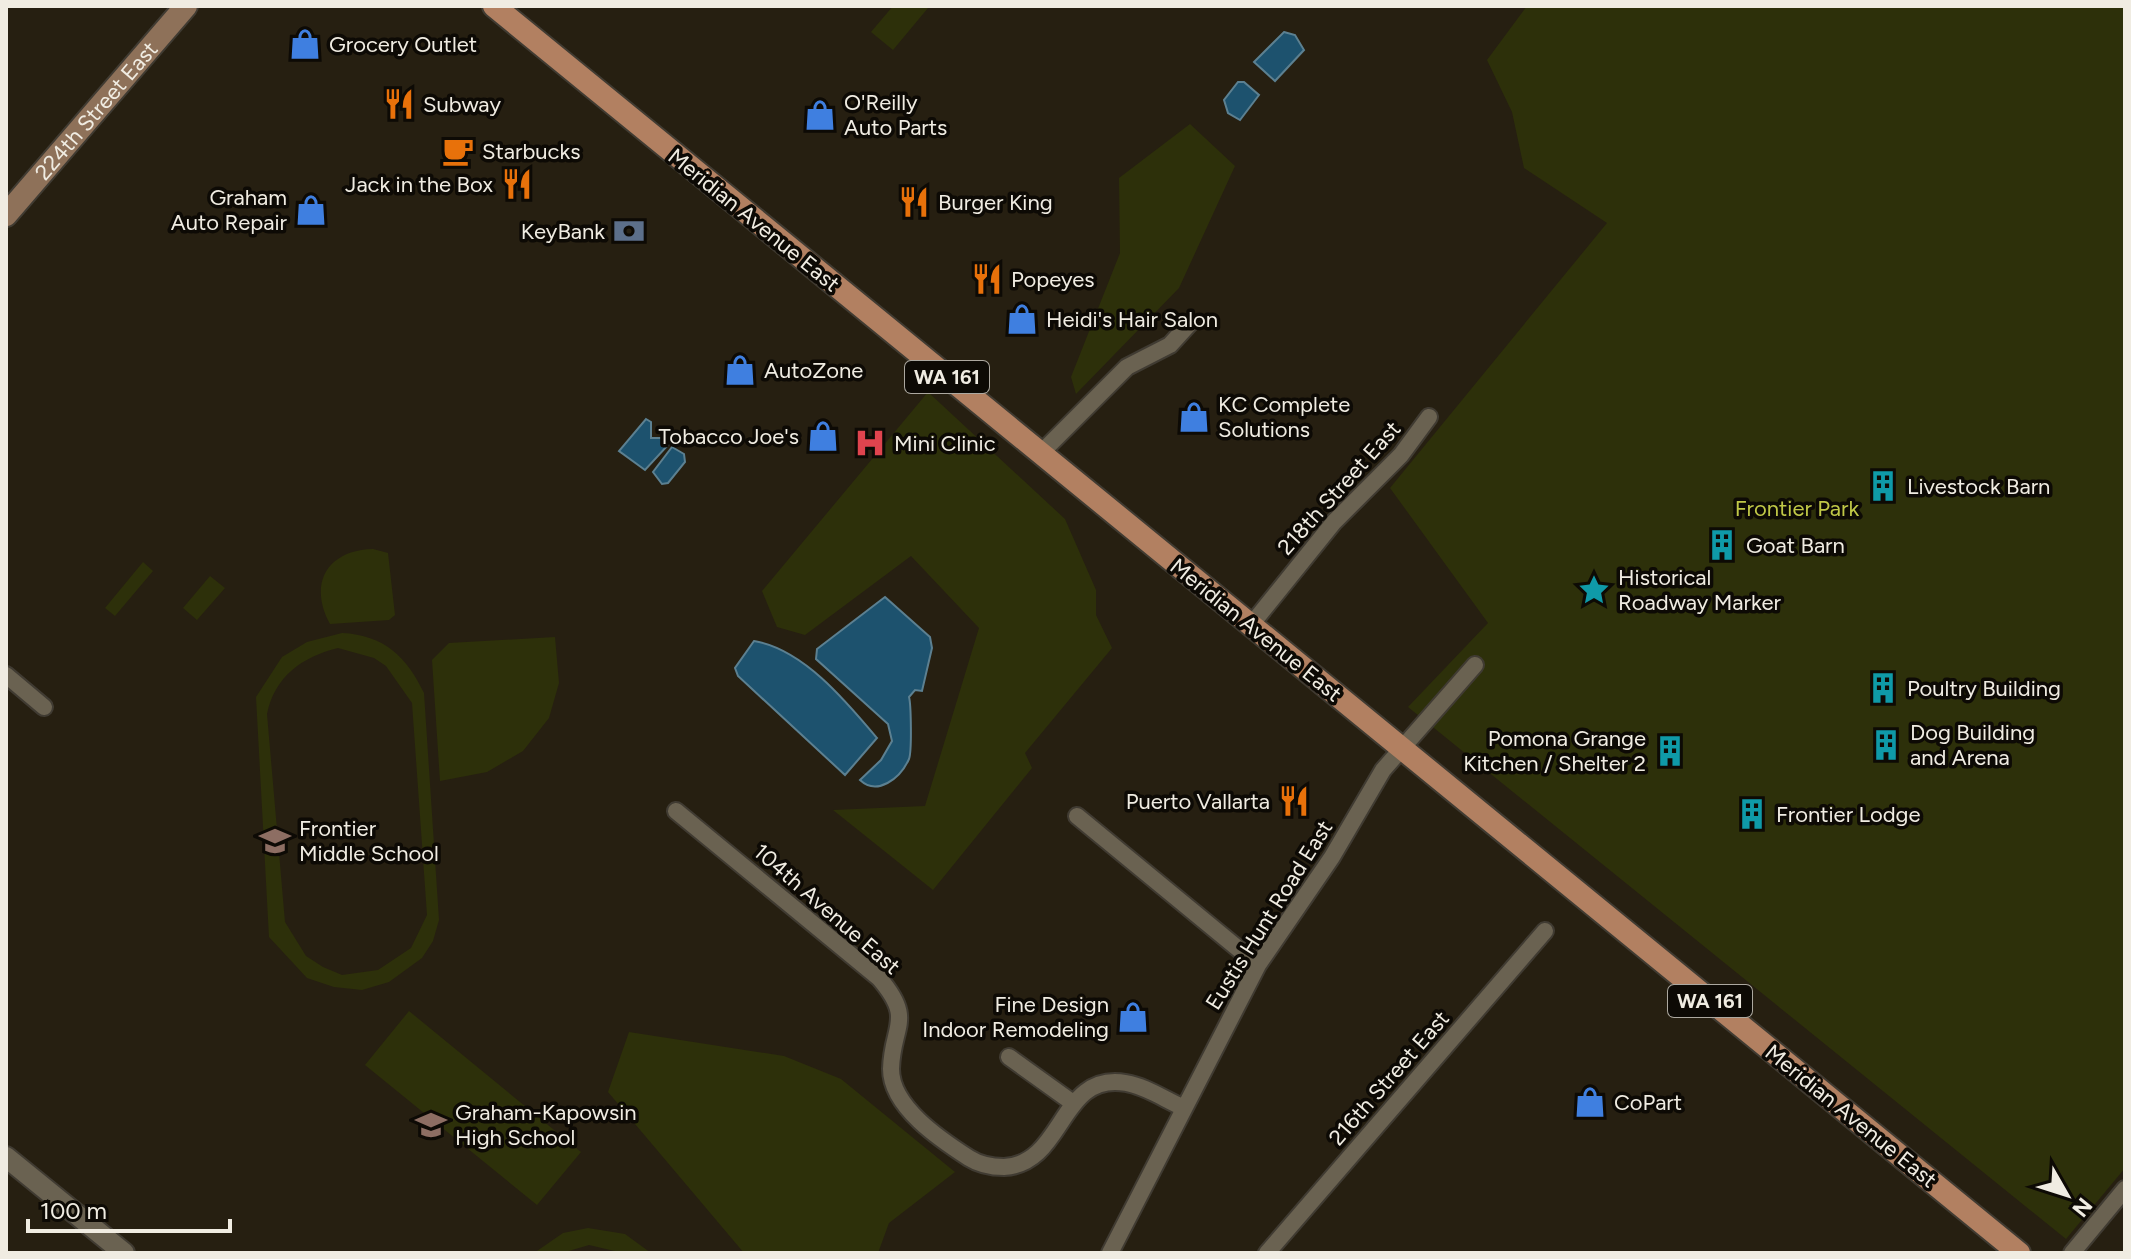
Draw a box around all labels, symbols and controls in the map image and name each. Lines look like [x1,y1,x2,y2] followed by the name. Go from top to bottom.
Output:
[288,27,322,61] shop icon: Grocery Outlet
[329,31,477,58] place label: Grocery Outlet
[29,36,163,185] street label: 224th Street East
[382,87,416,121] restaurant icon: Subway
[844,89,947,141] place label: O'Reilly Auto Parts
[423,91,501,118] place label: Subway
[803,98,837,132] shop icon: O'Reilly Auto Parts
[441,134,475,168] cafe icon: Starbucks
[482,138,580,165] place label: Starbucks
[663,143,845,297] street label: Meridian Avenue East
[500,167,534,201] restaurant icon: Jack in the Box
[345,171,494,198] place label: Jack in the Box
[171,184,288,236] place label: Graham Auto Repair
[897,185,931,219] restaurant icon: Burger King
[938,189,1053,216] place label: Burger King
[294,193,328,227] shop icon: Graham Auto Repair
[612,214,646,248] bank icon: KeyBank
[521,218,605,245] place label: KeyBank
[970,262,1004,296] restaurant icon: Popeyes
[1011,266,1095,293] place label: Popeyes
[1005,302,1039,336] shop icon: Heidi's Hair Salon
[1046,306,1218,333] place label: Heidi's Hair Salon
[723,353,757,387] shop icon: AutoZone
[764,357,863,384] place label: AutoZone
[905,361,989,393] road number: WA 161
[1218,391,1350,443] place label: KC Complete Solutions
[1177,400,1211,434] shop icon: KC Complete Solutions
[1272,416,1406,560] street label: 218th Street East
[806,419,840,453] shop icon: Tobacco Joe's
[659,423,799,450] place label: Tobacco Joe's
[853,426,887,460] hospital icon: Mini Clinic
[894,430,996,457] place label: Mini Clinic
[1866,469,1900,503] building icon: Livestock Barn
[1907,473,2050,500] place label: Livestock Barn
[1735,495,1859,522] park label: Frontier Park
[1705,528,1739,562] building icon: Goat Barn
[1746,532,1845,559] place label: Goat Barn
[1165,553,1347,707] street label: Meridian Avenue East
[1618,564,1781,616] place label: Historical Roadway Marker
[1577,573,1611,607] place icon: Historical Roadway Marker
[1866,671,1900,705] building icon: Poultry Building
[1907,675,2061,702] place label: Poultry Building
[1910,719,2035,771] place label: Dog Building and Arena
[1463,725,1646,777] place label: Pomona Grange Kitchen / Shelter 2
[1869,728,1903,762] building icon: Dog Building and Arena
[1653,734,1687,768] building icon: Pomona Grange Kitchen / Shelter 2
[1277,784,1311,818] restaurant icon: Puerto Vallarta
[1126,788,1270,815] place label: Puerto Vallarta
[1735,797,1769,831] building icon: Frontier Lodge
[1776,801,1921,828] place label: Frontier Lodge
[299,815,439,867] place label: Frontier Middle School
[1200,815,1338,1015] street label: Eustis Hunt Road East
[258,824,292,858] school or university icon: Frontier Middle School
[748,838,906,980] street label: 104th Avenue East
[1668,985,1752,1017] road number: WA 161
[922,991,1109,1043] place label: Fine Design Indoor Remodeling
[1116,1000,1150,1034] shop icon: Fine Design Indoor Remodeling
[1323,1005,1455,1151] street label: 216th Street East
[1760,1039,1942,1193] street label: Meridian Avenue East
[1573,1085,1607,1119] shop icon: CoPart
[1614,1089,1682,1116] place label: CoPart
[455,1099,637,1151] place label: Graham-Kapowsin High School
[414,1108,448,1142] school or university icon: Graham-Kapowsin High School
[2027,1155,2107,1235] north arrow
[28,1183,230,1233] scale bar
[2066,1192,2098,1222] text: N
[40,1196,107,1225] text: 100 m

